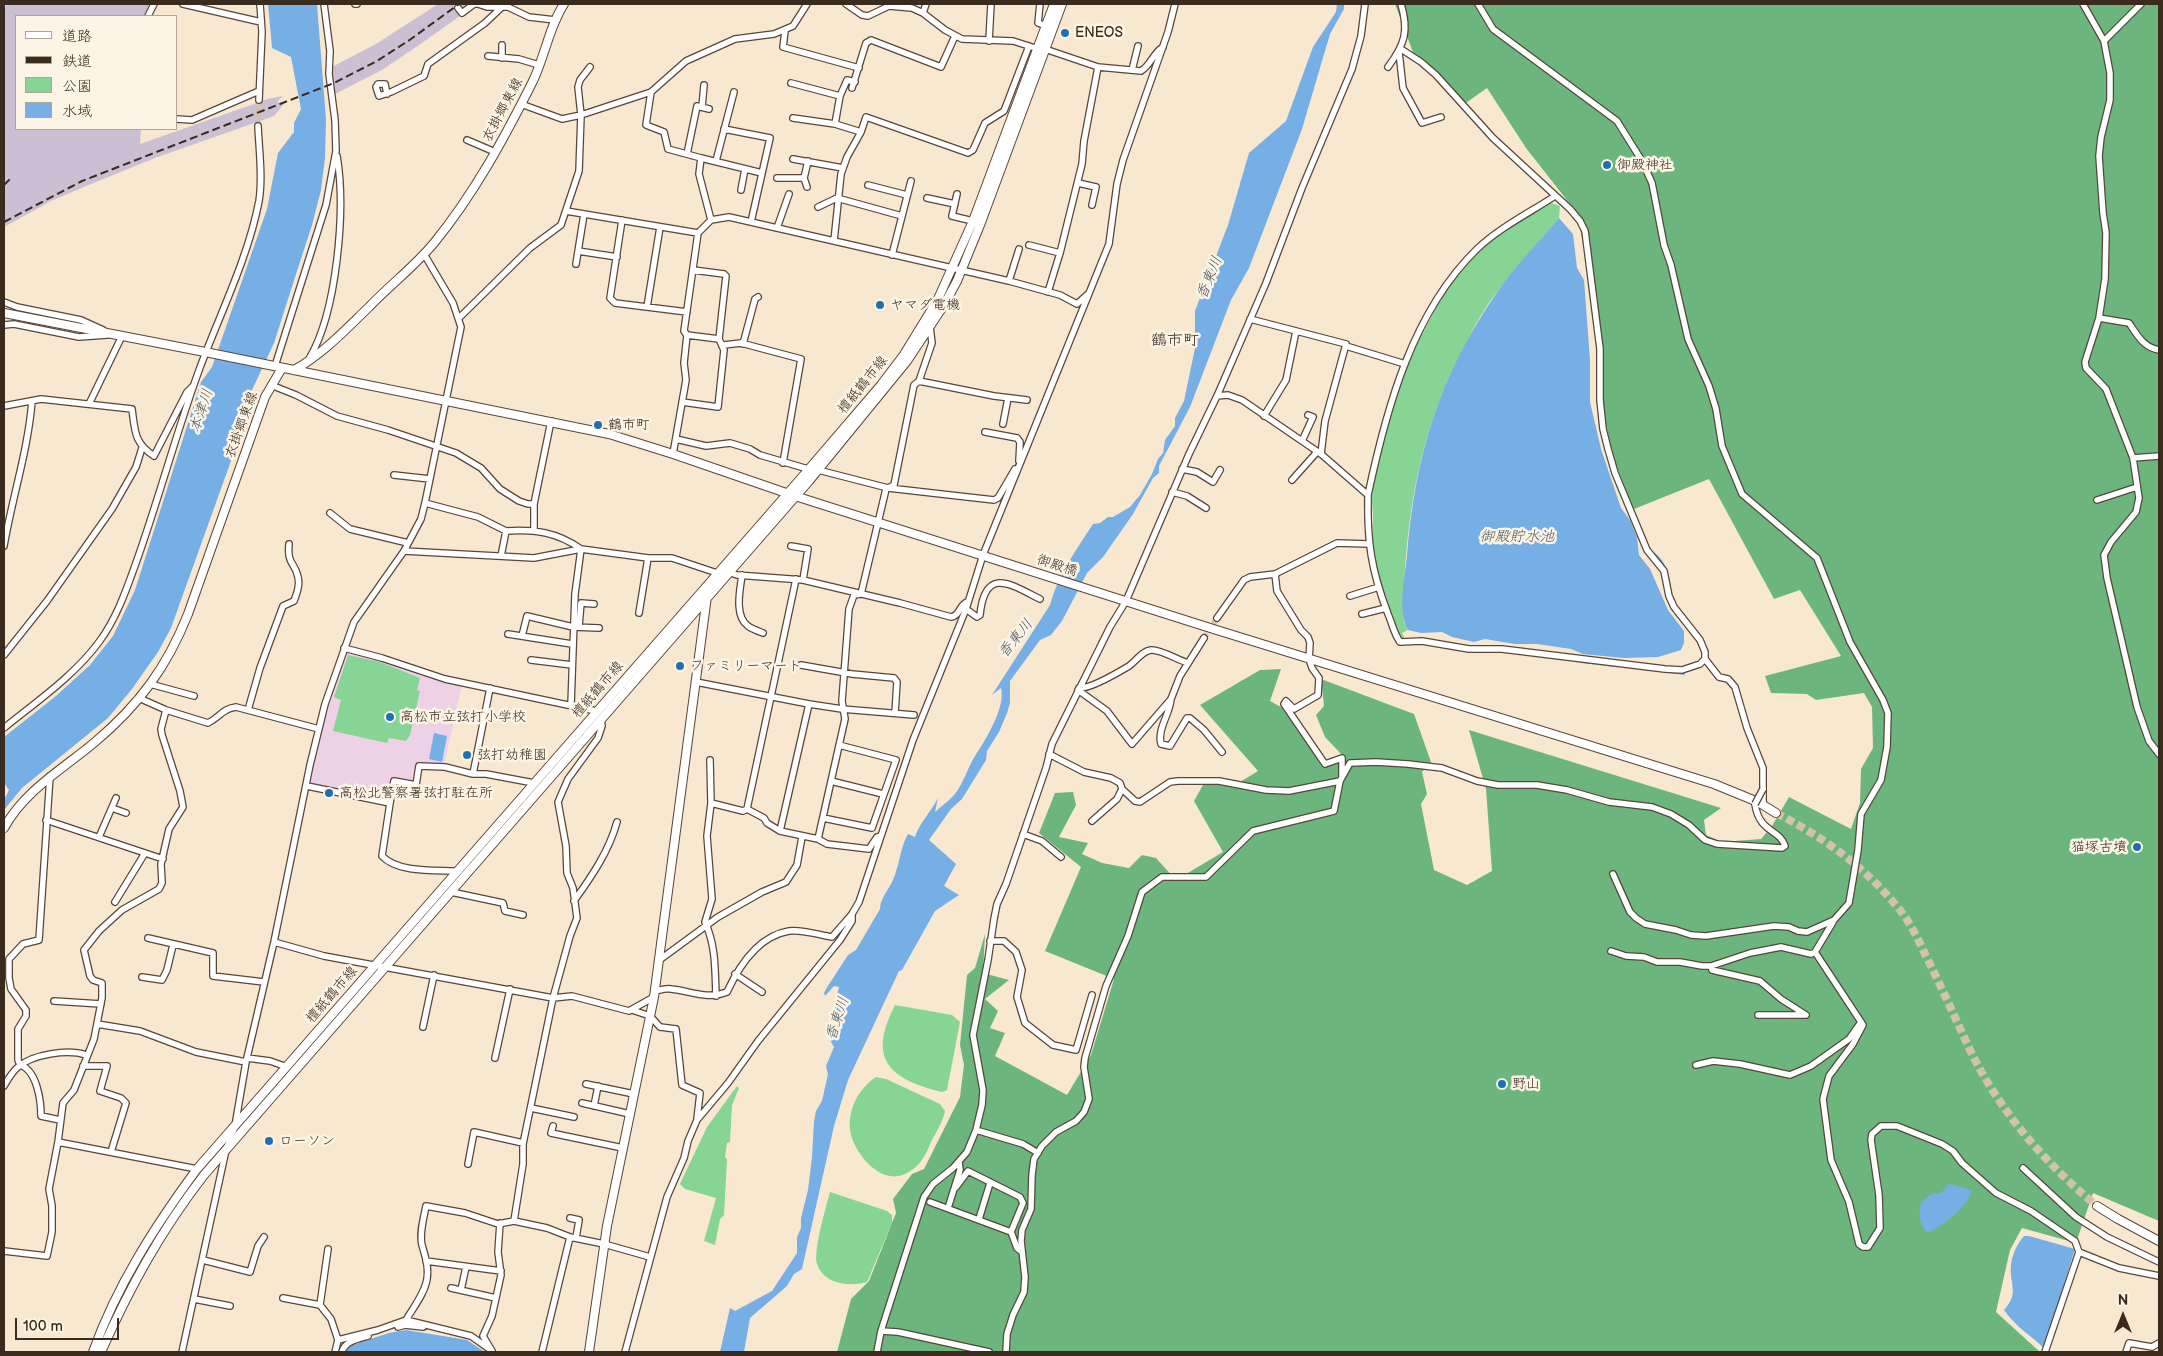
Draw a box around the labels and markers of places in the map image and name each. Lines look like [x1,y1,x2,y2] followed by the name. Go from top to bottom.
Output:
[1075,25,1123,41] place label: ENEOS
[1059,27,1071,39] marker: ENEOS
[1617,157,1673,173] place label: 御殿神社
[1601,159,1613,171] marker: 御殿神社
[890,297,960,313] place label: ヤマダ電機
[874,299,886,311] marker: ヤマダ電機
[608,417,650,433] place label: 鶴市町
[592,419,604,431] marker: 鶴市町
[690,658,802,674] place label: ファミリーマート
[674,660,686,672] marker: ファミリーマート
[400,709,526,725] place label: 高松市立弦打小学校
[384,711,396,723] marker: 高松市立弦打小学校
[477,747,547,763] place label: 弦打幼稚園
[461,749,473,761] marker: 弦打幼稚園
[339,785,493,801] place label: 高松北警察署弦打駐在所
[323,787,335,799] marker: 高松北警察署弦打駐在所
[2071,839,2127,855] place label: 猫塚古墳
[2131,841,2143,853] marker: 猫塚古墳
[1512,1076,1540,1092] place label: 野山
[1496,1078,1508,1090] marker: 野山
[279,1133,335,1149] place label: ローソン
[263,1135,275,1147] marker: ローソン

